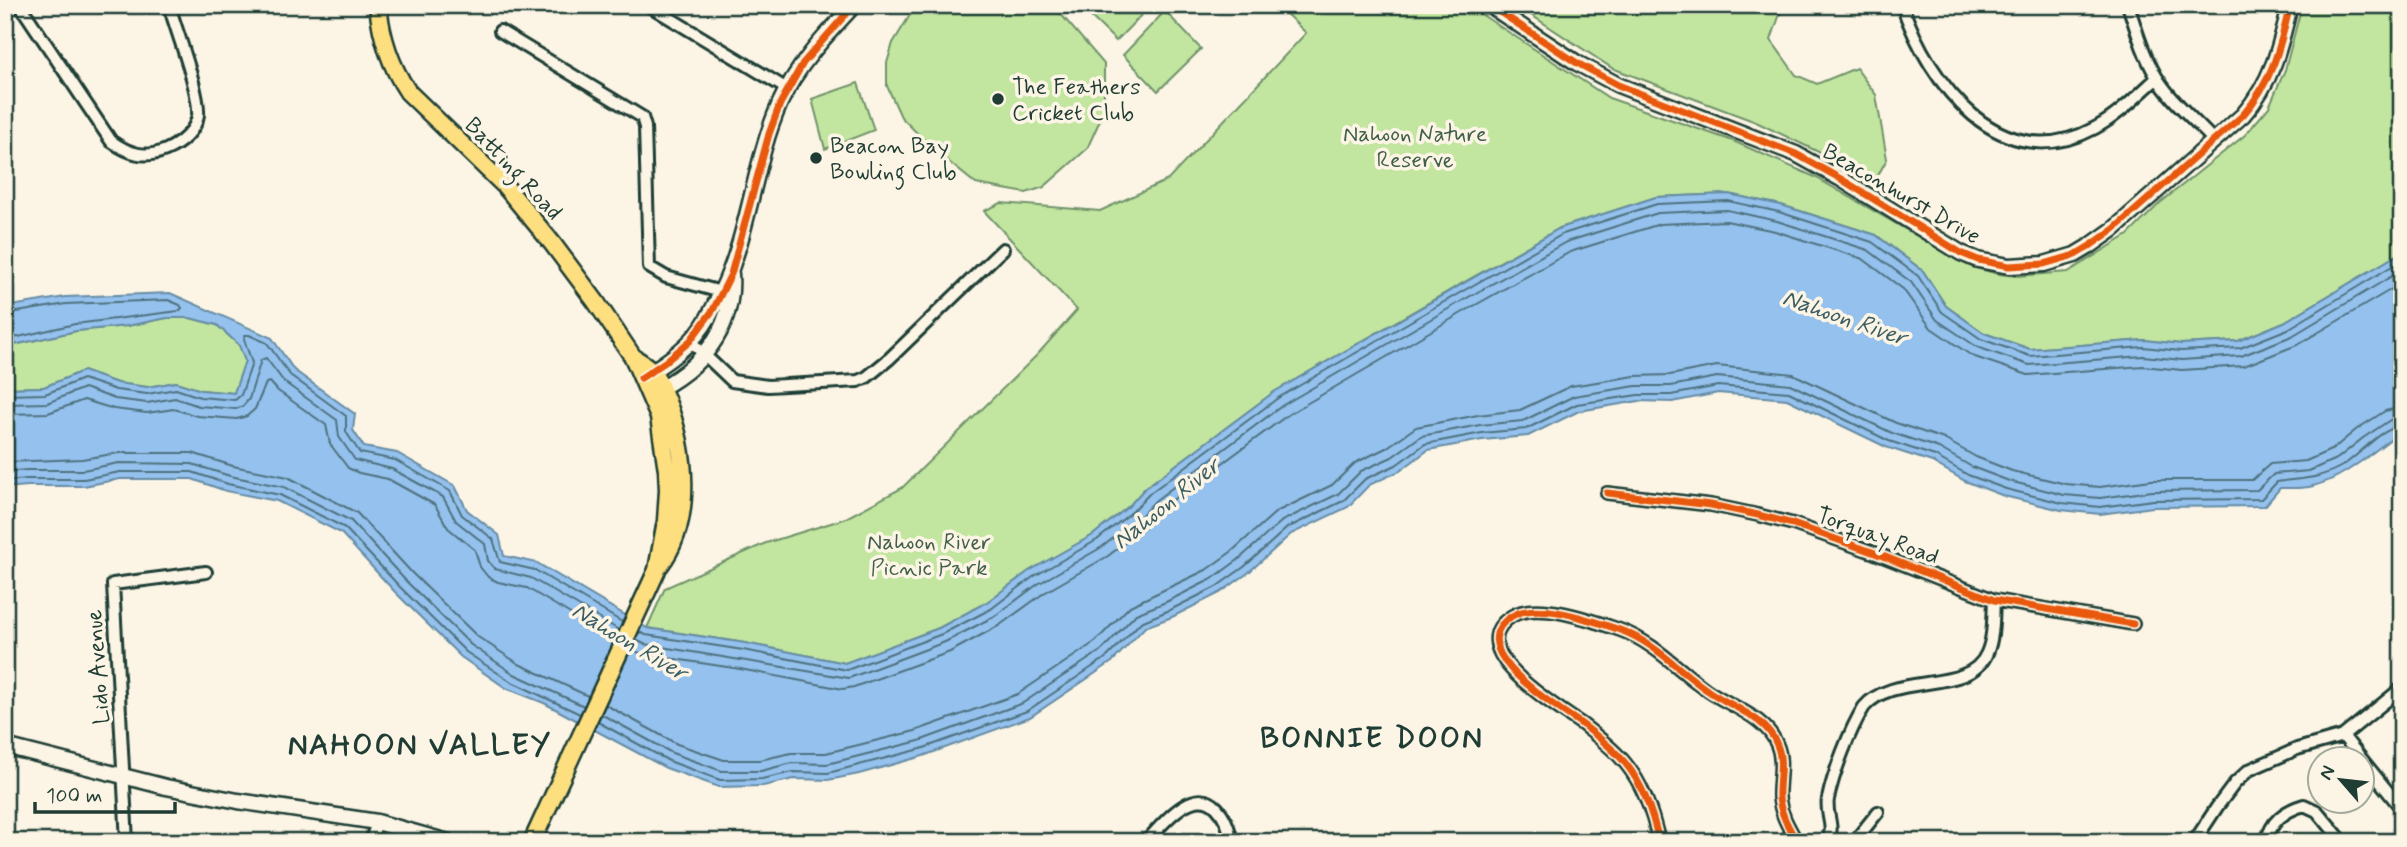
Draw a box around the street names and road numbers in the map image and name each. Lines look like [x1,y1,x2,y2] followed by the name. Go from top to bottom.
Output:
[456,111,568,229] street label: Batting Road
[1816,137,1986,252] street label: Beaconhurst Drive
[1812,501,1943,573] street label: Torquay Road
[80,608,118,725] street label: Lido Avenue

